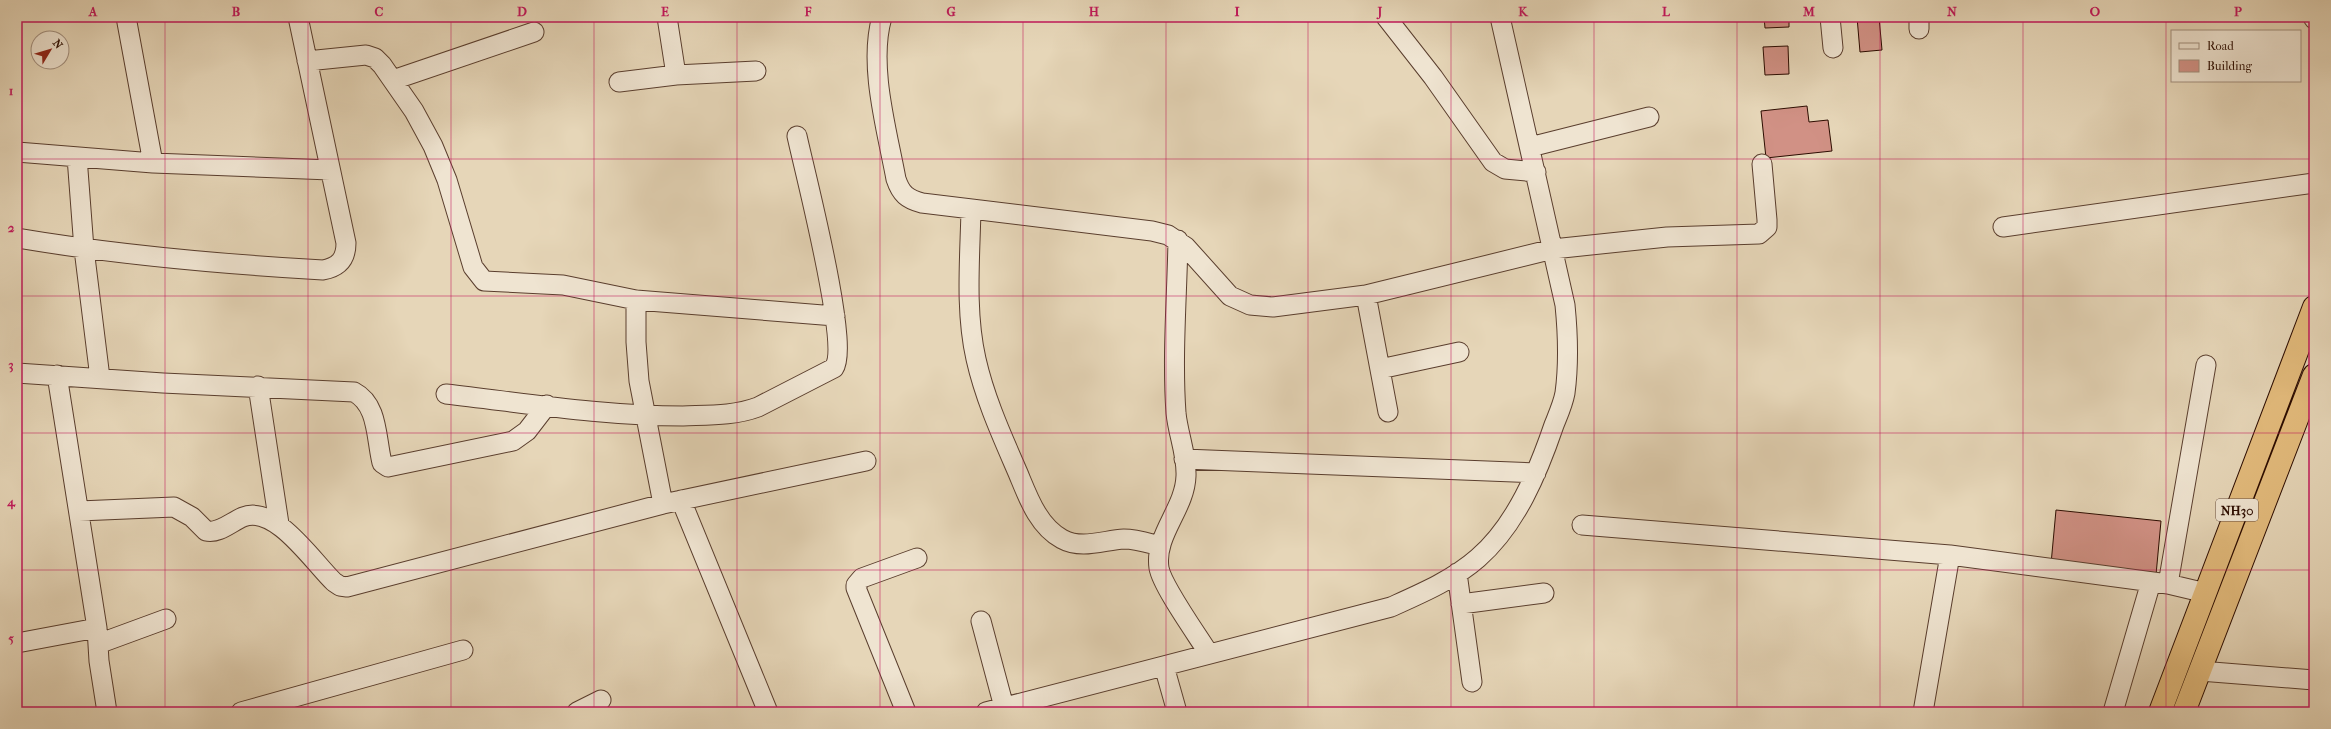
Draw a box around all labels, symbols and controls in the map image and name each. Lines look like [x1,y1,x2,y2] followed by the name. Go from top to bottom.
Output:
[88,4,98,19] text: A
[232,4,241,19] text: B
[375,4,384,19] text: C
[517,4,527,19] text: D
[661,4,669,19] text: E
[804,4,812,19] text: F
[946,4,956,19] text: G
[1089,4,1100,19] text: H
[1234,4,1240,19] text: I
[1376,4,1383,20] text: J
[1518,4,1529,19] text: K
[1662,4,1671,19] text: L
[1802,4,1815,19] text: M
[1947,4,1957,19] text: N
[2090,4,2100,19] text: O
[2234,4,2242,19] text: P
[30,30,70,70] north arrow
[2171,30,2301,82] legend
[50,37,66,52] text: N
[2207,39,2234,53] text: Road
[2207,59,2252,73] text: Building
[9,83,14,98] text: 1
[8,220,15,235] text: 2
[8,357,14,373] text: 3
[6,494,16,510] text: 4
[2216,499,2258,521] road number: NH30
[8,631,14,646] text: 5

